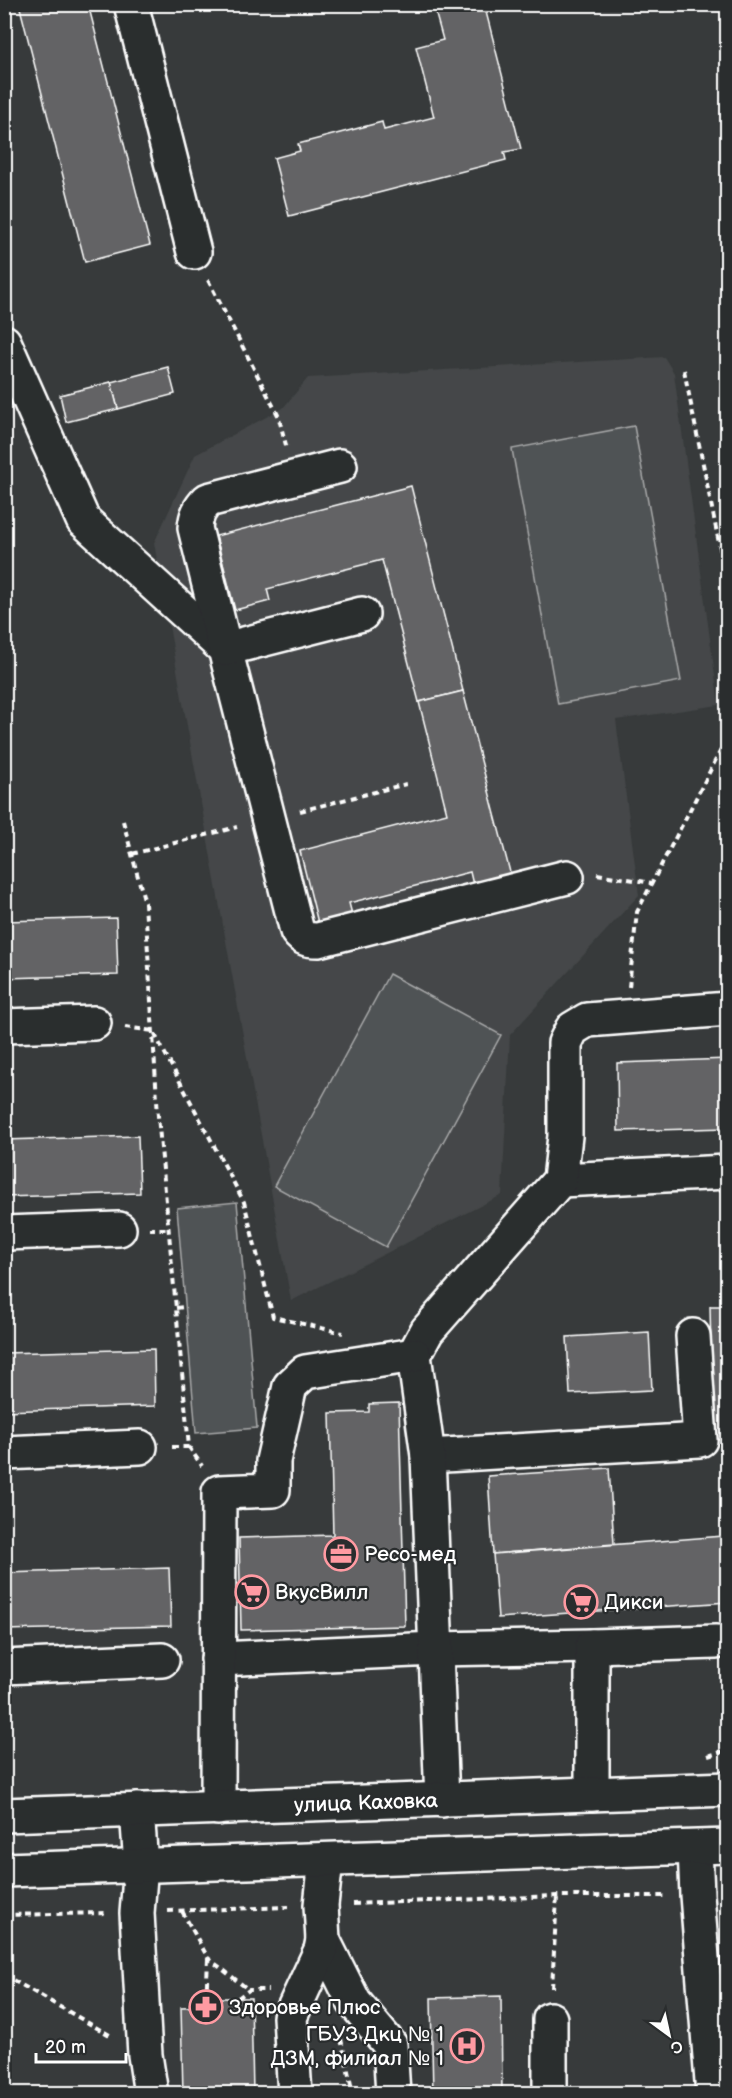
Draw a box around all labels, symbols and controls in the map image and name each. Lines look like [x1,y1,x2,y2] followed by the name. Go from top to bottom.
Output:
[323,1536,359,1572] office icon: Ресо-мед
[364,1542,456,1567] place label: Ресо-мед
[234,1574,270,1610] supermarket icon: ВкусВилл
[275,1580,368,1605] place label: ВкусВилл
[563,1584,599,1620] supermarket icon: Дикси
[604,1590,663,1615] place label: Дикси
[294,1788,439,1818] street label: улица Каховка
[188,1989,224,2025] pharmacy icon: Здоровье Плюс
[229,1995,380,2020] place label: Здоровье Плюс
[639,2005,699,2065] north arrow
[271,2022,444,2071] place label: ГБУЗ Дкц № 1 ДЗМ, филиал № 1
[36,2026,126,2064] scale bar
[449,2028,485,2064] hospital icon: ГБУЗ Дкц № 1 ДЗМ, филиал № 1
[667,2035,686,2057] text: С
[45,2037,86,2058] text: 20 m

